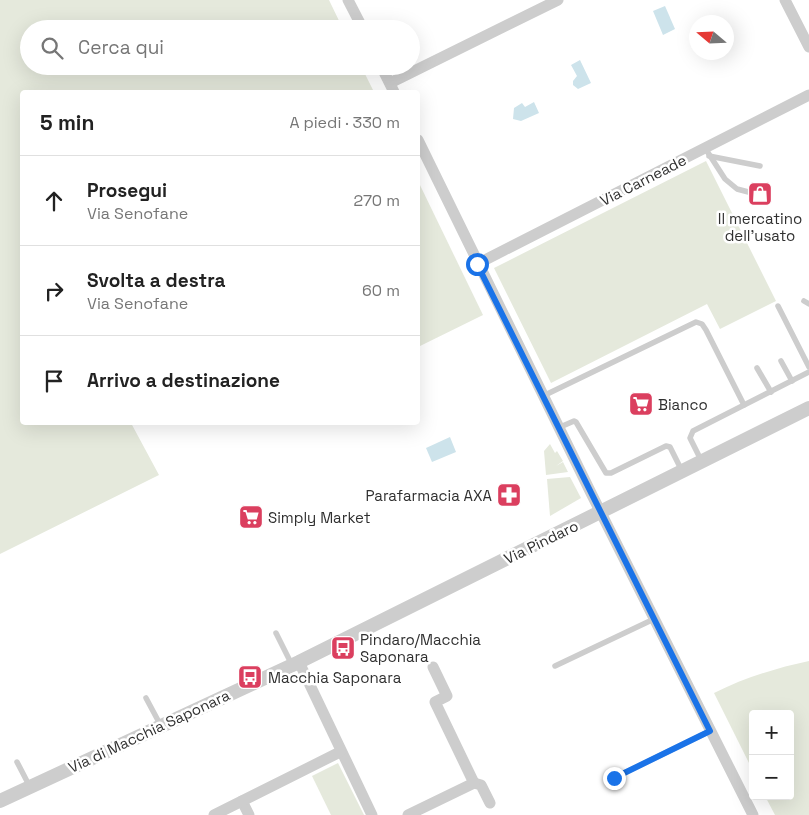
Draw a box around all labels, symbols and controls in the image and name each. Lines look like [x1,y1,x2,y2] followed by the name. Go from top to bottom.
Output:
[689,15,734,60] north arrow
[20,20,420,75] search box
[38,34,66,62] icon: search
[78,35,164,60] text: Cerca qui
[40,109,94,136] text: 5 min
[289,112,400,133] text: A piedi · 330 m
[597,150,689,210] street label: Via Carneade
[87,178,167,203] text: Prosegui
[747,181,773,207] shop icon: Il mercatino dell'usato
[40,187,68,215] icon: ahead
[353,190,400,211] text: 270 m
[87,203,188,224] text: Via Senofane
[718,209,802,245] place label: Il mercatino dell'usato
[466,253,489,276] route start
[87,268,225,293] text: Svolta a destra
[40,277,68,305] icon: right
[362,280,400,301] text: 60 m
[87,293,188,314] text: Via Senofane
[40,367,68,395] icon: arrive
[87,368,280,393] text: Arrivo a destinazione
[628,391,654,417] supermarket icon: Bianco
[658,395,708,414] place label: Bianco
[496,482,522,508] pharmacy icon: Parafarmacia AXA
[365,486,493,505] place label: Parafarmacia AXA
[238,504,264,530] supermarket icon: Simply Market
[268,508,371,527] place label: Simply Market
[501,516,581,568] street label: Via Pindaro
[360,630,481,666] place label: Pindaro/Macchia Saponara
[330,635,356,661] bus stop icon: Pindaro/Macchia Saponara
[237,664,263,690] bus stop icon: Macchia Saponara
[268,668,402,687] place label: Macchia Saponara
[65,685,233,777] street label: Via di Macchia Saponara
[749,710,794,800] map controls
[749,710,794,755] button: +
[749,755,794,800] button: −
[603,767,626,790] route end

